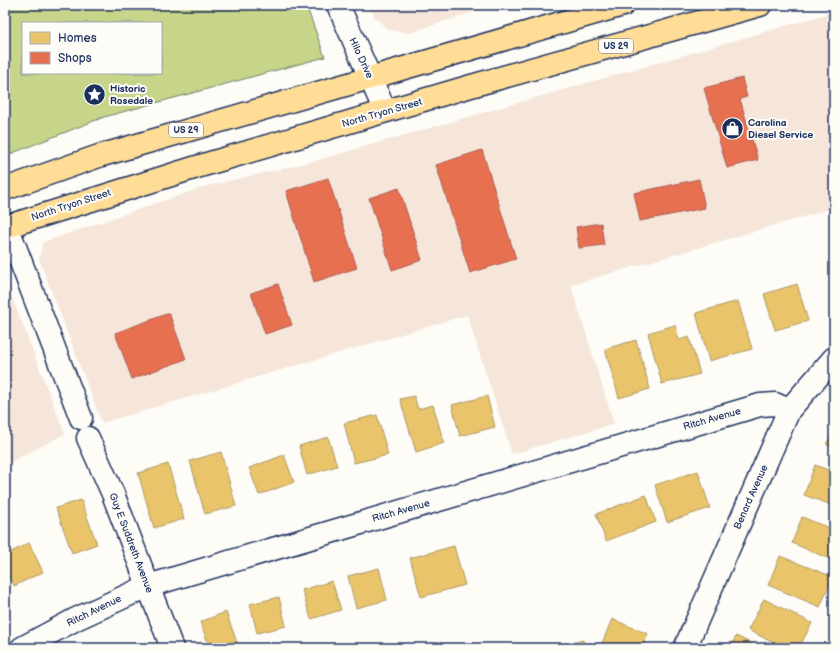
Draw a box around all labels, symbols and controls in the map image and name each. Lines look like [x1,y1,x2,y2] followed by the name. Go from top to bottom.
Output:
[22,22,162,74] legend
[58,31,97,46] text: Homes
[346,36,376,80] street label: Hilo Drive
[599,39,633,53] road number: US 29
[58,51,92,66] text: Shops
[82,82,108,108] place icon: Historic Rosedale
[110,83,153,107] place label: Historic Rosedale
[340,96,424,130] street label: North Tryon Street
[719,116,745,142] shop icon: Carolina Diesel Service
[748,117,814,141] place label: Carolina Diesel Service
[169,123,203,137] road number: US 29
[30,186,112,224] street label: North Tryon Street
[682,405,742,433] street label: Ritch Avenue
[731,463,771,531] street label: Benard Avenue
[106,491,156,595] street label: Guy E Suddreth Avenue
[371,497,431,525] street label: Ritch Avenue
[65,593,123,629] street label: Ritch Avenue

